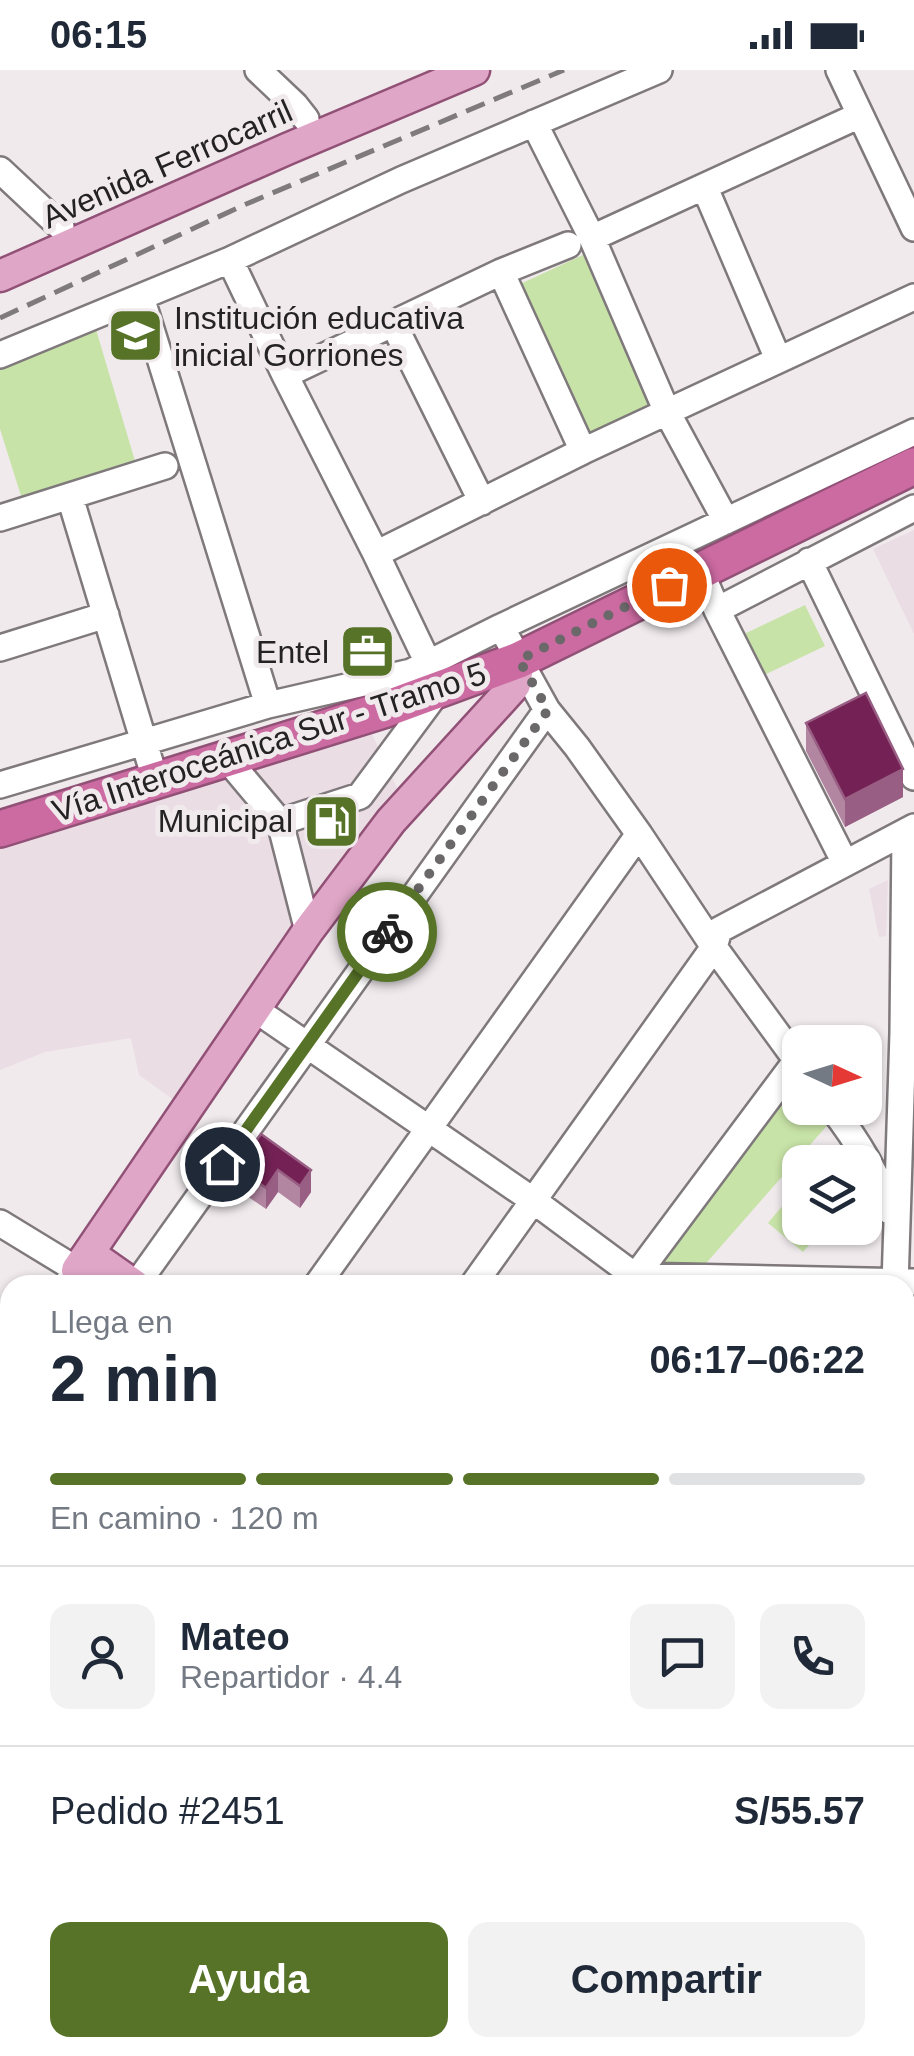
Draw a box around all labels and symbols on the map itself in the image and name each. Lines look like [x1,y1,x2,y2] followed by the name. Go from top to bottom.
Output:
[36,93,298,235] street label: Avenida Ferrocarril
[174,300,464,373] place label: Institución educativa inicial Gorriones
[105,306,165,366] school or university icon: Institución educativa inicial Gorriones
[627,543,712,628] pin
[338,622,398,682] office icon: Entel
[256,634,329,670] place label: Entel
[48,655,490,829] street label: Vía Interoceánica Sur - Tramo 5
[302,791,362,851] fuel station icon: Municipal
[158,803,293,839] place label: Municipal
[337,882,437,982] courier
[782,1025,882,1125] north arrow
[180,1122,265,1207] pin

